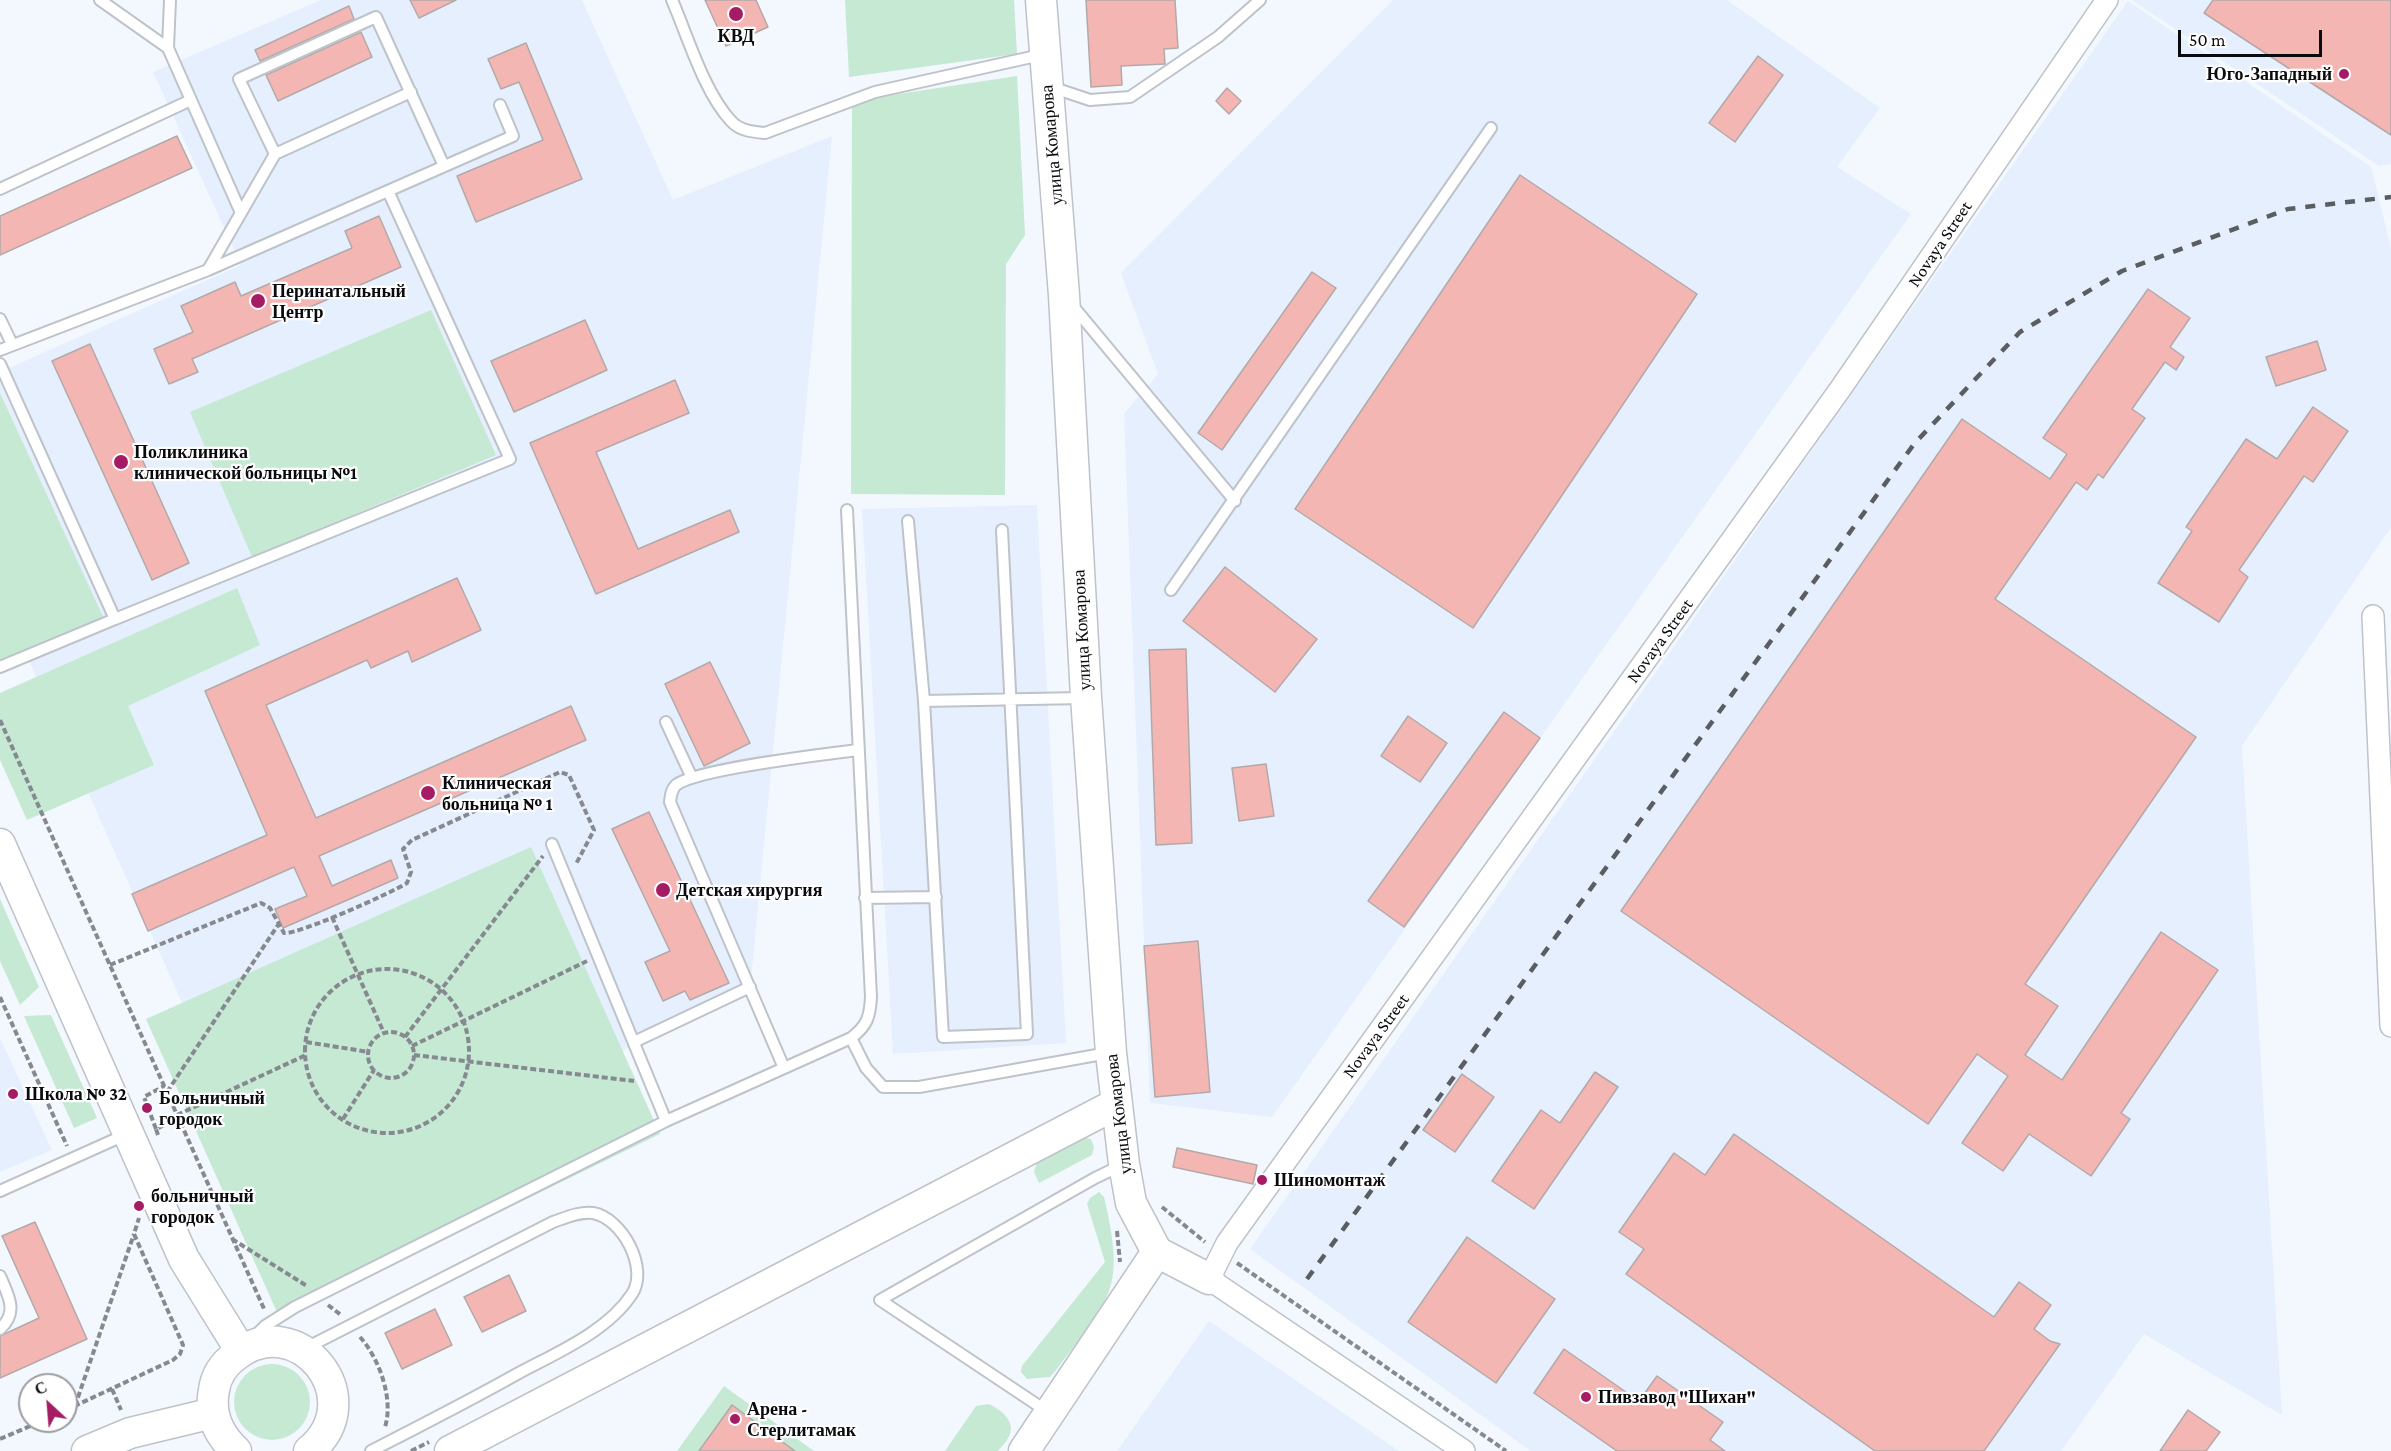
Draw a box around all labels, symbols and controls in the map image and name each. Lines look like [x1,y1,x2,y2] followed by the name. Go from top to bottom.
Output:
[727,5,745,23] marker: КВД
[2181,18,2325,56] scale bar
[718,25,754,47] place label: КВД
[2189,30,2226,50] text: 50 m
[2207,63,2332,85] place label: Юго-Западный
[2337,67,2351,81] marker: Юго-Западный
[1036,84,1068,206] street label: улица Комарова
[1903,197,1977,291] street label: Novaya Street
[272,280,406,322] place label: Перинатальный Центр
[249,292,267,310] marker: Перинатальный Центр
[134,441,357,484] place label: Поликлиника клинической больницы №1
[112,453,130,471] marker: Поликлиника клинической больницы №1
[1068,569,1096,691] street label: улица Комарова
[1622,595,1698,687] street label: Novaya Street
[442,772,552,814] place label: Клиническая больница № 1
[419,784,437,802] marker: Клиническая больница № 1
[676,879,822,901] place label: Детская хирургия
[654,881,672,899] marker: Детская хирургия
[1338,990,1414,1082] street label: Novaya Street
[1101,1053,1137,1175] street label: улица Комарова
[25,1083,127,1105] place label: Школа № 32
[6,1087,20,1101] marker: Школа № 32
[159,1087,265,1130] place label: Больничный городок
[140,1101,154,1115] marker: Больничный городок
[1274,1169,1386,1191] place label: Шиномонтаж
[1255,1173,1269,1187] marker: Шиномонтаж
[151,1185,254,1228] place label: больничный городок
[132,1199,146,1213] marker: больничный городок
[18,1373,78,1433] north arrow
[32,1378,50,1398] text: С
[1598,1386,1756,1408] place label: Пивзавод "Шихан"
[1579,1390,1593,1404] marker: Пивзавод "Шихан"
[747,1398,856,1440] place label: Арена - Стерлитамак
[728,1412,742,1426] marker: Арена - Стерлитамак

